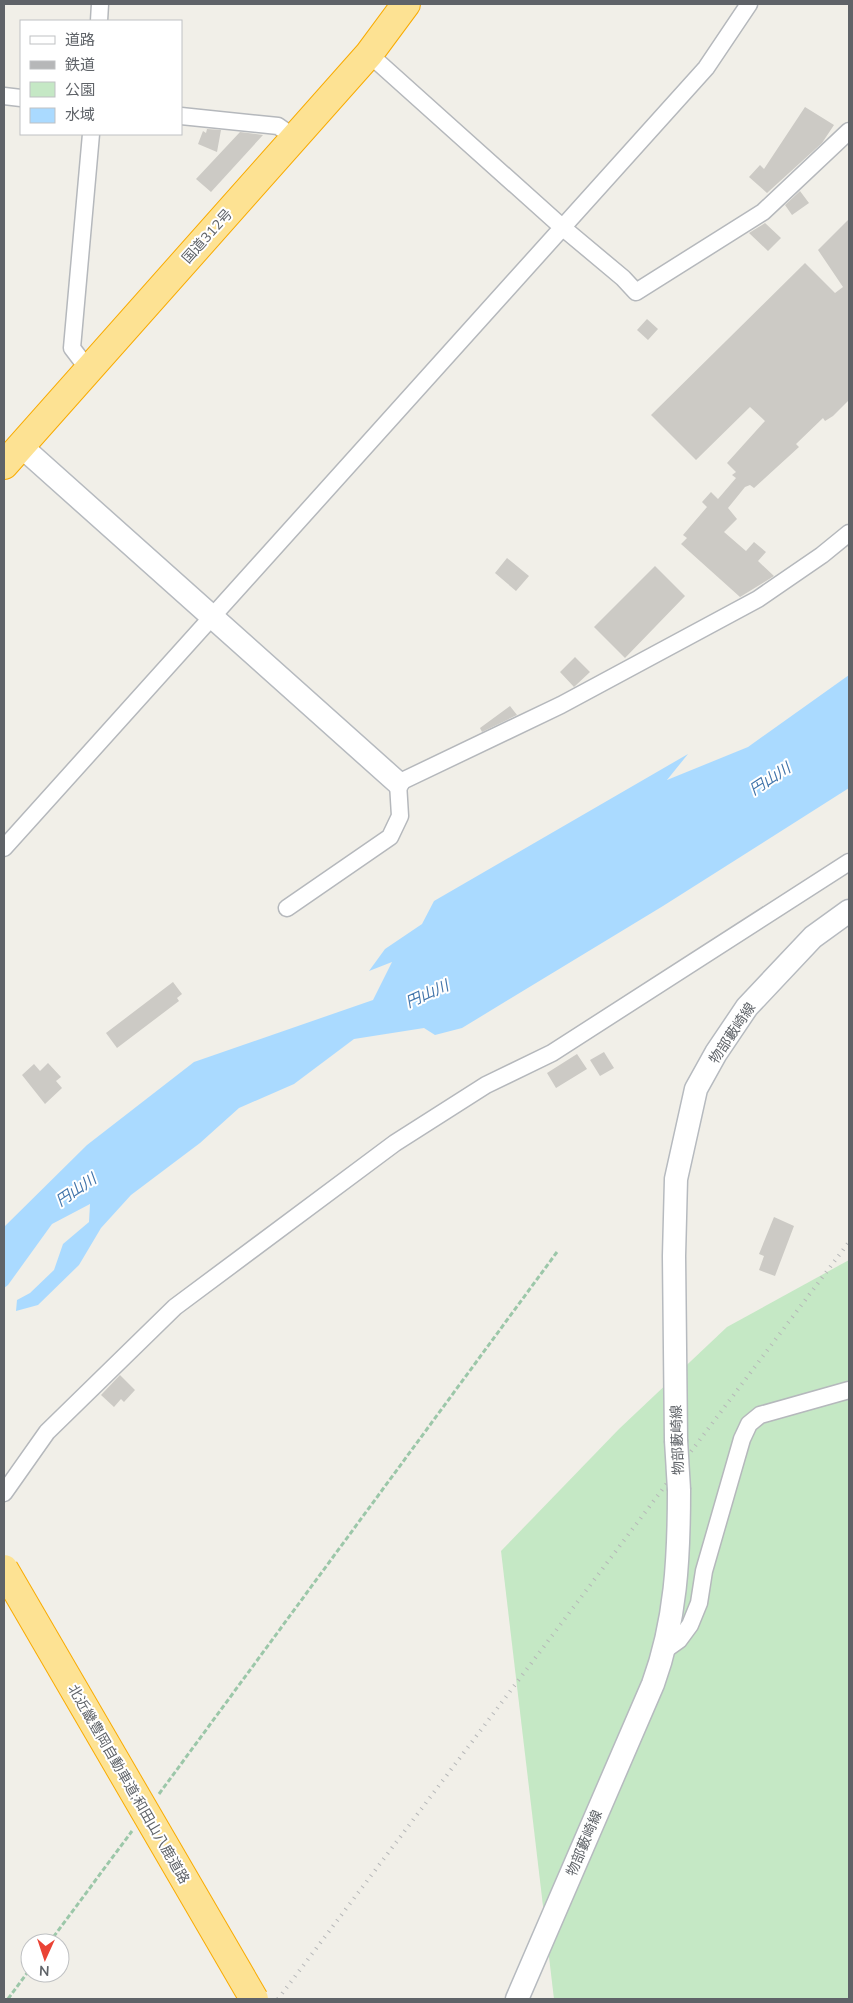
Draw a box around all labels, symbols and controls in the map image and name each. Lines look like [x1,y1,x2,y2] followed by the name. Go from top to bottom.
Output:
[20,20,182,135] legend
[65,30,95,50] text: 道路
[65,55,95,75] text: 鉄道
[65,80,95,100] text: 公園
[65,105,95,125] text: 水域
[178,205,237,268] street label: 国道312号
[746,757,796,800] water label: 円山川
[402,975,453,1012] water label: 円山川
[705,999,760,1068] street label: 物部藪崎線
[52,1168,102,1211] water label: 円山川
[667,1405,688,1475] street label: 物部藪崎線
[64,1681,194,1887] street label: 北近畿豊岡自動車道;和田山八鹿道路
[562,1807,607,1879] street label: 物部藪崎線
[20,1933,70,1983] north arrow
[39,1961,50,1980] text: N

